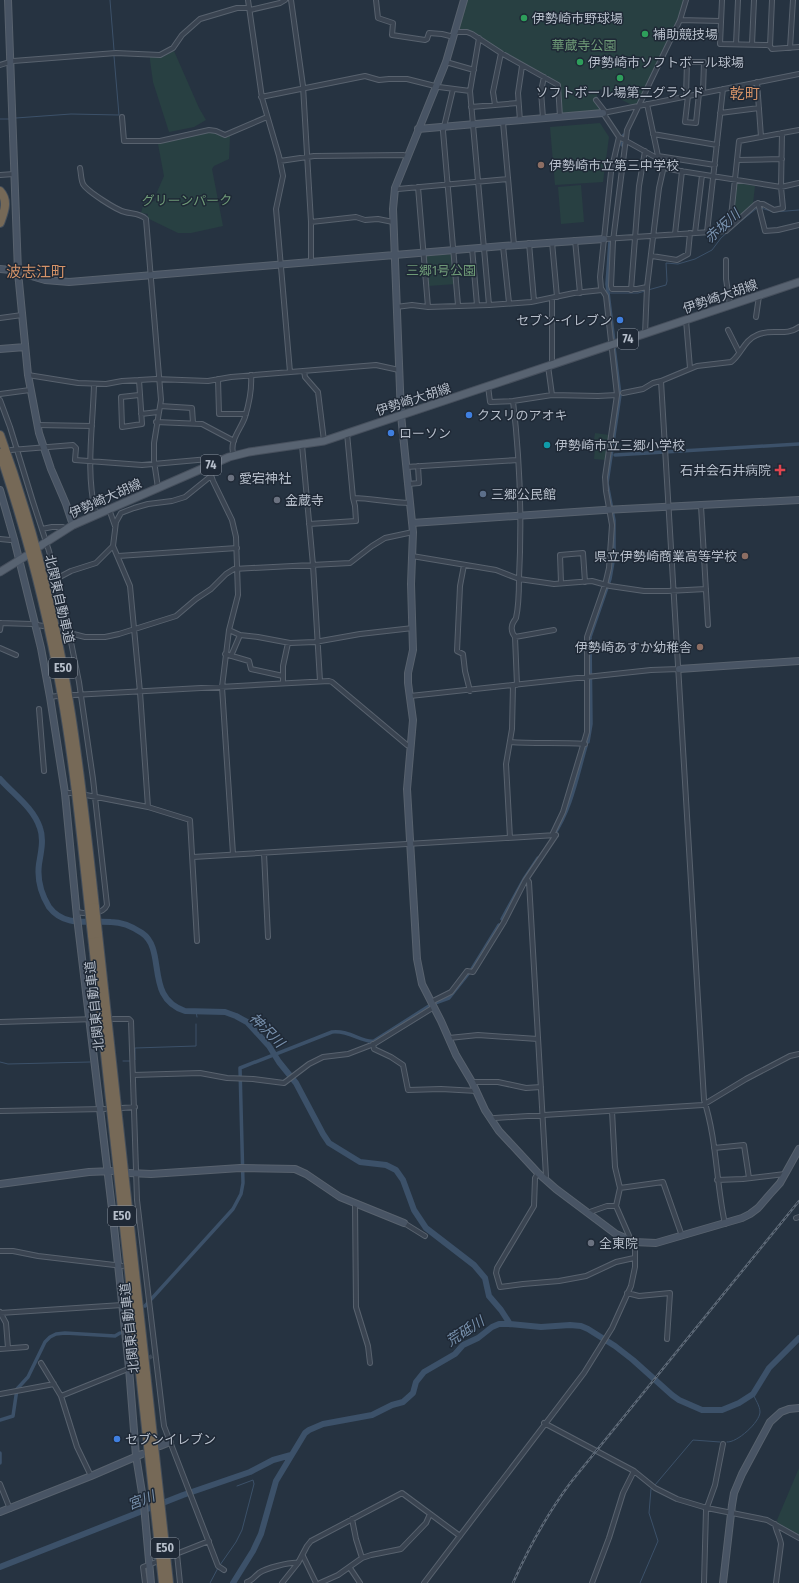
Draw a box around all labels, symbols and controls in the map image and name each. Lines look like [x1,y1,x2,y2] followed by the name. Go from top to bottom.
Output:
[532,11,623,26] place label: 伊勢崎市野球場
[519,13,529,23] marker: 伊勢崎市野球場
[653,27,718,42] place label: 補助競技場
[640,29,650,39] marker: 補助競技場
[551,38,617,53] park label: 華蔵寺公園
[588,55,744,70] place label: 伊勢崎市ソフトボール球場
[575,57,585,67] marker: 伊勢崎市ソフトボール球場
[615,73,625,83] marker: ソフトボール場第二グランド
[535,85,705,100] place label: ソフトボール場第二グランド
[730,85,760,103] district label: 乾町
[549,158,679,173] place label: 伊勢崎市立第三中学校
[536,160,546,170] marker: 伊勢崎市立第三中学校
[142,193,232,208] park label: グリーンパーク
[701,205,745,247] water label: 赤坂川
[6,263,66,281] district label: 波志江町
[406,263,476,278] park label: 三郷1号公園
[681,277,759,316] street label: 伊勢崎大胡線
[516,313,612,328] place label: セブン-イレブン
[615,315,625,325] marker: セブン-イレブン
[618,329,638,349] road number: 74
[374,380,453,419] street label: 伊勢崎大胡線
[477,408,568,423] place label: クスリのアオキ
[464,410,474,420] marker: クスリのアオキ
[399,426,451,441] place label: ローソン
[386,428,396,438] marker: ローソン
[555,438,685,453] place label: 伊勢崎市立三郷小学校
[542,440,552,450] marker: 伊勢崎市立三郷小学校
[201,455,221,475] road number: 74
[680,463,771,478] place label: 石井会石井病院
[774,464,786,476] marker: 石井会石井病院
[239,471,291,486] place label: 愛宕神社
[226,473,236,483] marker: 愛宕神社
[67,476,144,521] street label: 伊勢崎大胡線
[491,487,556,502] place label: 三郷公民館
[478,489,488,499] marker: 三郷公民館
[285,493,324,508] place label: 金蔵寺
[272,495,282,505] marker: 金蔵寺
[594,549,737,564] place label: 県立伊勢崎商業高等学校
[740,551,750,561] marker: 県立伊勢崎商業高等学校
[42,553,77,645] street label: 北関東自動車道
[575,640,692,655] place label: 伊勢崎あすか幼稚舎
[695,642,705,652] marker: 伊勢崎あすか幼稚舎
[49,658,77,678] road number: E50
[82,960,107,1052] street label: 北関東自動車道
[246,1009,289,1053] water label: 神沢川
[108,1206,136,1226] road number: E50
[599,1236,638,1251] place label: 全東院
[586,1238,596,1248] marker: 全東院
[117,1282,142,1374] street label: 北関東自動車道
[443,1312,489,1350] water label: 荒砥川
[125,1432,216,1447] place label: セブンイレブン
[112,1434,122,1444] marker: セブンイレブン
[125,1487,159,1513] water label: 宮川
[151,1538,179,1558] road number: E50

